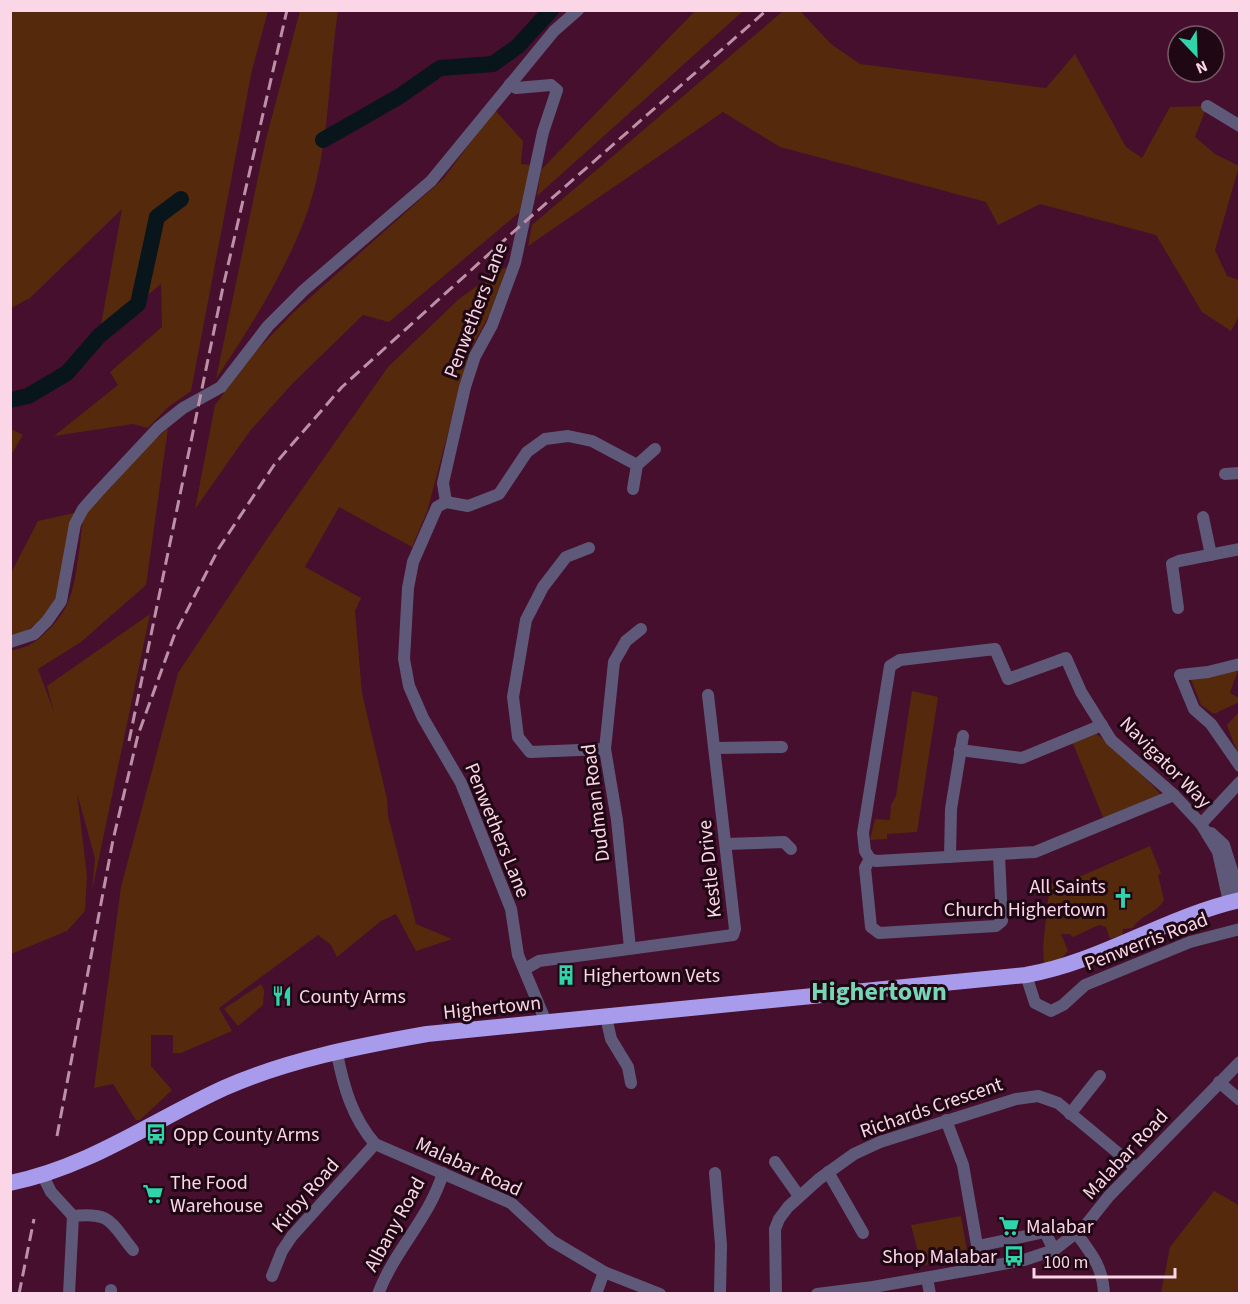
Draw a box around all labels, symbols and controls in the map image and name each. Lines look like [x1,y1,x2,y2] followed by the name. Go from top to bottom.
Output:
[1166,24,1226,84] north arrow
[1192,55,1211,79] text: N
[437,238,515,382] street label: Penwethers Lane
[1113,710,1218,815] street label: Navigator Way
[575,742,617,864] street label: Dudman Road
[457,759,537,902] street label: Penwethers Lane
[691,818,729,919] street label: Kestle Drive
[944,873,1106,924] place label: All Saints Church Highertown
[1111,886,1135,910] church icon: All Saints Church Highertown
[1081,906,1212,978] street label: Penwerris Road
[583,962,720,990] place label: Highertown Vets
[554,963,578,987] building icon: Highertown Vets
[811,973,947,1010] district label: Highertown
[299,983,406,1011] place label: County Arms
[270,984,294,1008] restaurant icon: County Arms
[442,989,542,1027] street label: Highertown
[856,1070,1007,1146] street label: Richards Crescent
[1076,1103,1175,1206] street label: Malabar Road
[173,1121,319,1149] place label: Opp County Arms
[144,1122,168,1146] bus stop icon: Opp County Arms
[411,1130,526,1204] street label: Malabar Road
[265,1152,346,1239] street label: Kirby Road
[170,1169,263,1220] place label: The Food Warehouse
[357,1172,432,1277] street label: Albany Road
[141,1182,165,1206] supermarket icon: The Food Warehouse
[1026,1213,1094,1241] place label: Malabar
[997,1214,1021,1238] supermarket icon: Malabar
[1034,1241,1175,1279] scale bar
[882,1243,997,1271] place label: Shop Malabar
[1002,1244,1026,1268] bus stop icon: Shop Malabar
[1043,1250,1088,1275] text: 100 m

